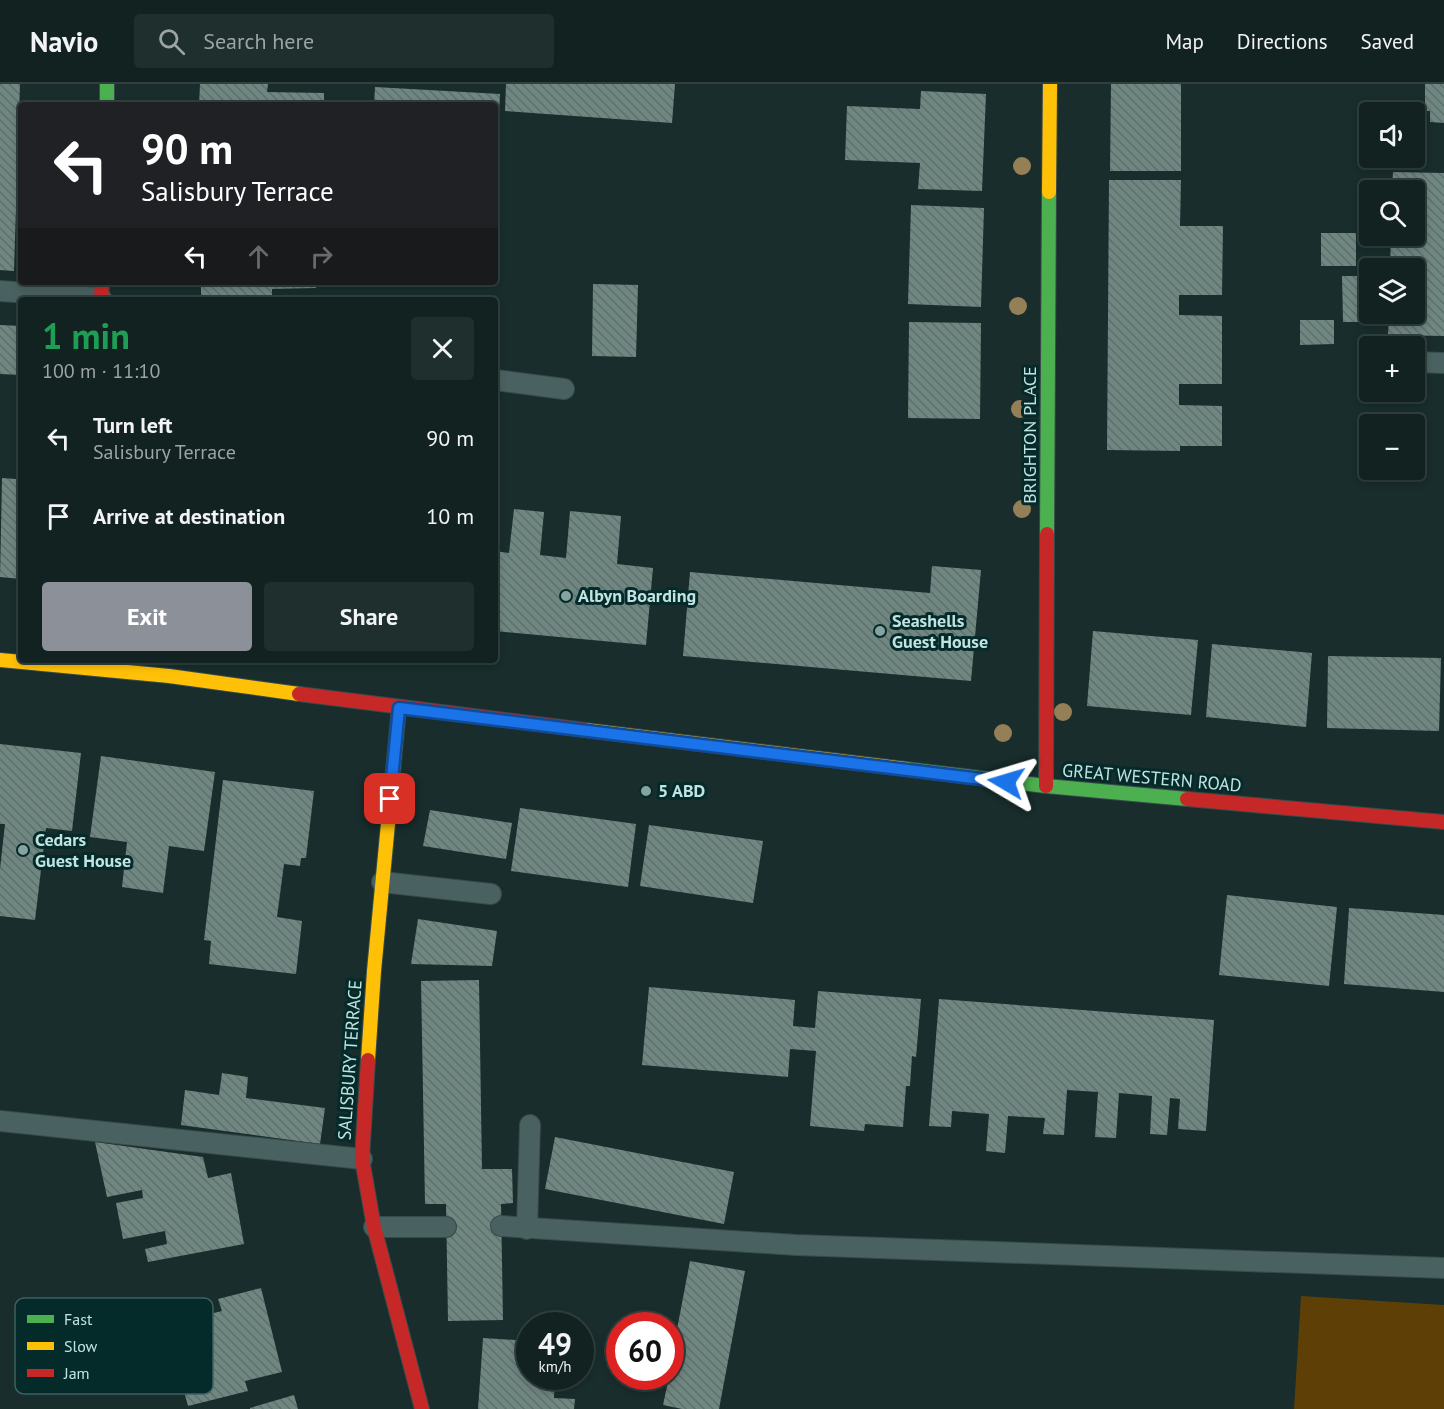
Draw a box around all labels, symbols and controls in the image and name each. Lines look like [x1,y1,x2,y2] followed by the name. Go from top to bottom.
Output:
[134,14,554,68] search box
[30,23,98,60] text: Navio
[155,25,188,58] icon: search
[203,27,314,55] text: Search here
[1165,28,1204,55] text: Map
[1237,28,1328,55] text: Directions
[1361,28,1414,55] text: Saved
[1359,102,1425,480] map controls
[1359,102,1425,168] button: sound
[141,121,233,176] text: 90 m
[42,126,120,204] icon: left
[141,174,334,208] text: Salisbury Terrace
[1359,180,1425,246] button: search
[179,240,212,273] icon: left
[242,240,275,273] icon: ahead
[305,240,338,273] icon: right
[1359,258,1425,324] button: layers
[42,312,130,359] text: 1 min
[411,317,474,380] button: close
[1359,336,1425,402] button: +
[42,358,160,384] text: 100 m · 11:10
[1018,366,1041,504] street label: BRIGHTON PLACE
[93,411,173,439] text: Turn left
[1359,414,1425,480] button: −
[42,422,75,455] icon: left
[426,424,474,452] text: 90 m
[93,439,236,465] text: Salisbury Terrace
[42,500,75,533] icon: arrive
[93,502,285,530] text: Arrive at destination
[426,502,474,530] text: 10 m
[42,582,252,651] button: Exit
[264,582,474,651] button: Share
[578,584,696,607] place label: Albyn Boarding
[559,589,573,603] marker: Albyn Boarding
[892,609,988,653] place label: Seashells Guest House
[873,624,887,638] marker: Seashells Guest House
[974,750,1038,814] position arrow
[1061,758,1243,797] street label: GREAT WESTERN ROAD
[364,773,415,824] pin
[658,779,705,802] place label: 5 ABD
[373,782,406,815] icon: arrive
[639,784,653,798] marker: 5 ABD
[35,828,131,872] place label: Cedars Guest House
[16,843,30,857] marker: Cedars Guest House
[332,979,367,1141] street label: SALISBURY TERRACE
[15,1298,213,1394] legend
[64,1309,93,1329] text: Fast
[606,1312,684,1390] speed limit sign: 60
[538,1324,572,1363] text: 49
[64,1336,98,1356] text: Slow
[539,1357,571,1376] text: km/h
[63,1363,90,1383] text: Jam

